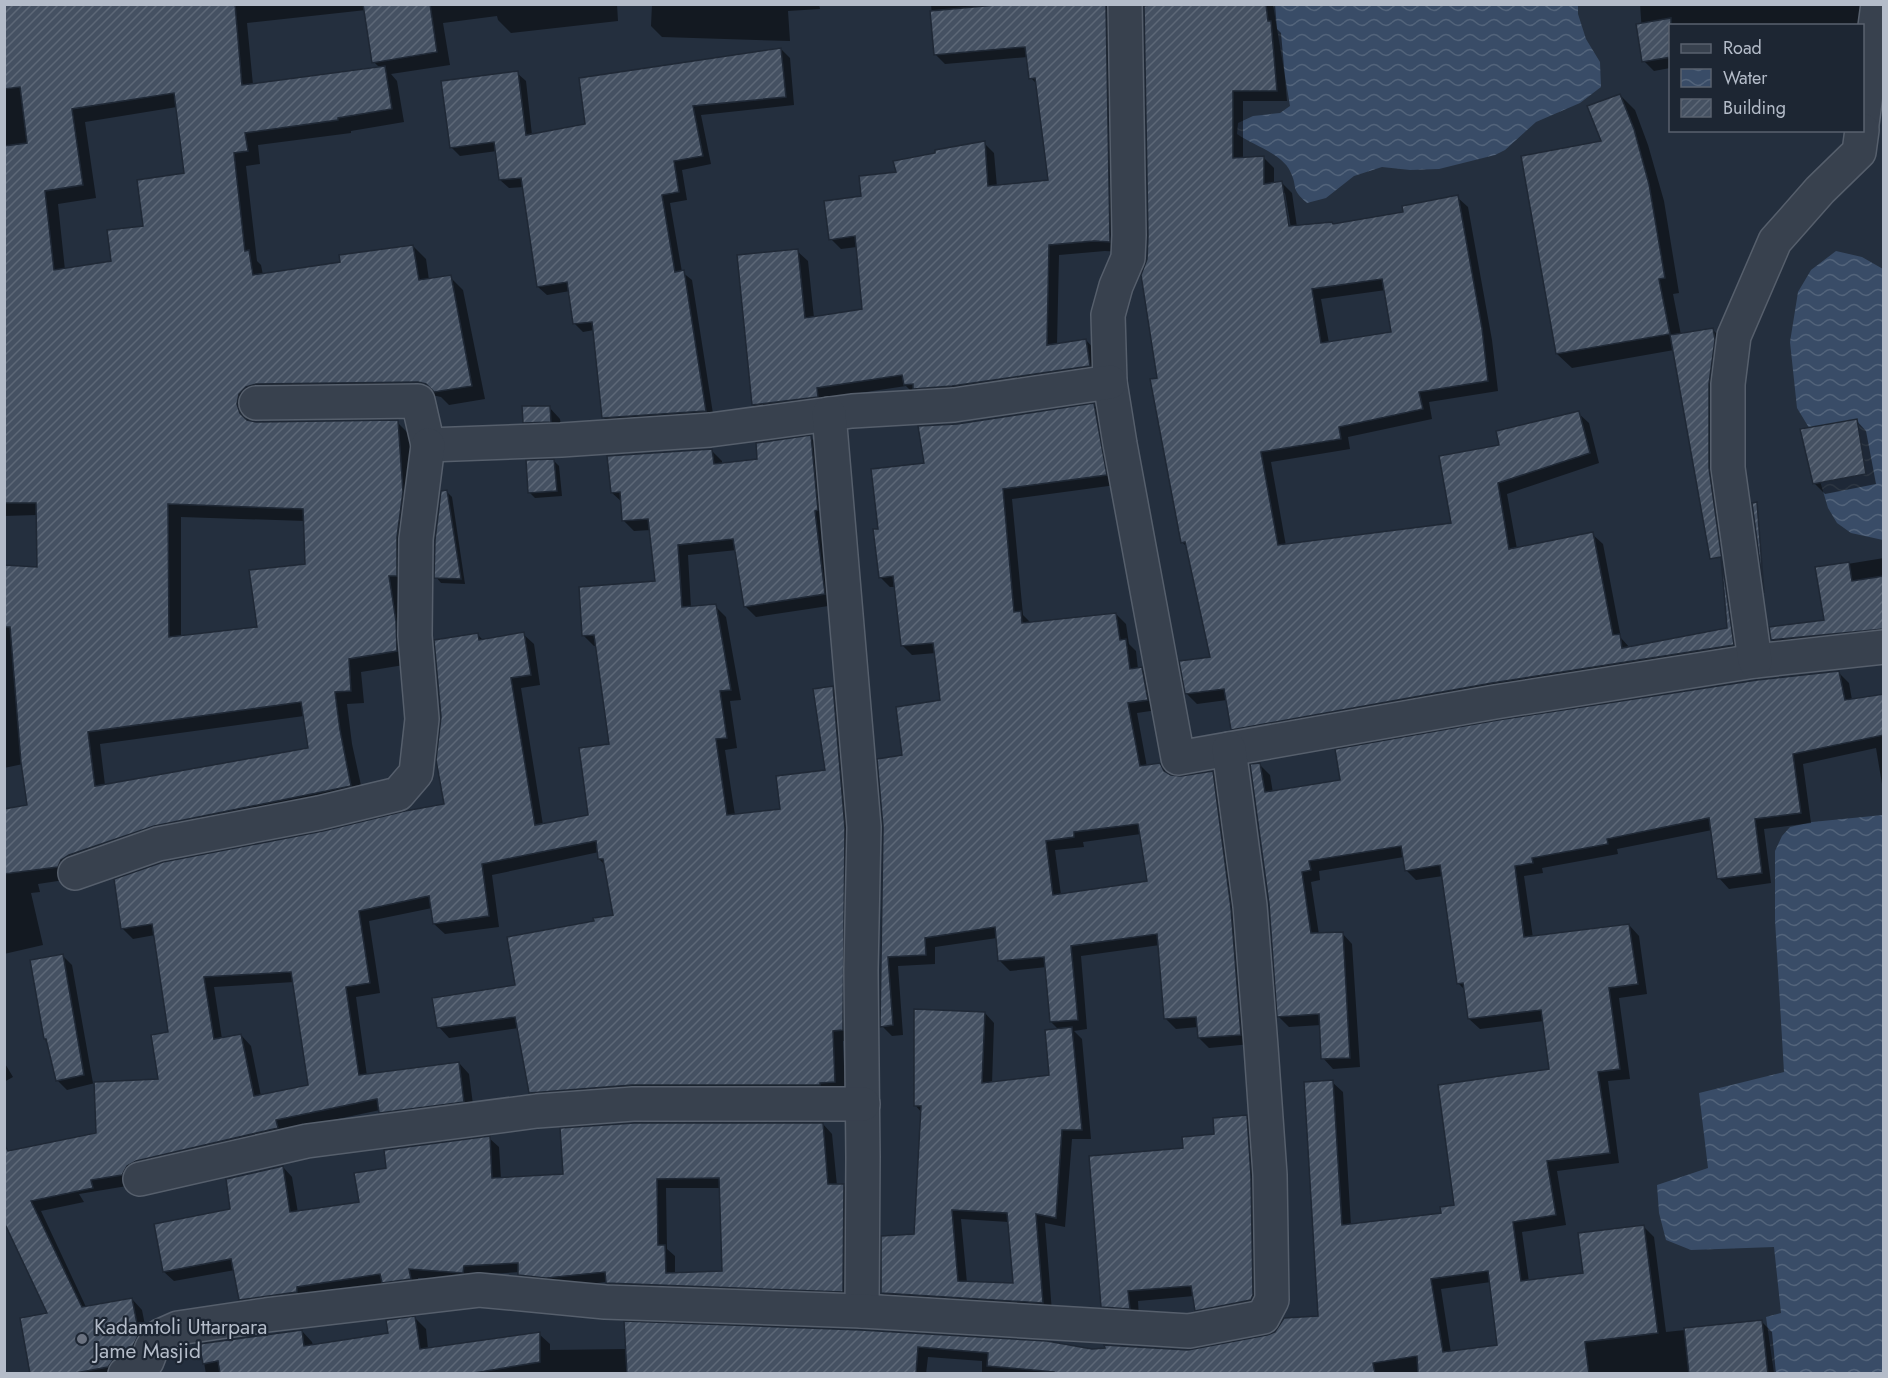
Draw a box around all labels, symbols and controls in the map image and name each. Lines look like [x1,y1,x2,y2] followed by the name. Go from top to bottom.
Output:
[1669,24,1864,132] legend
[1723,35,1762,61] text: Road
[1723,65,1768,91] text: Water
[1723,95,1786,121] text: Building
[91,1312,267,1366] place label: Kadamtoli Uttarpara Jame Masjid
[75,1332,89,1346] marker: Kadamtoli Uttarpara Jame Masjid

